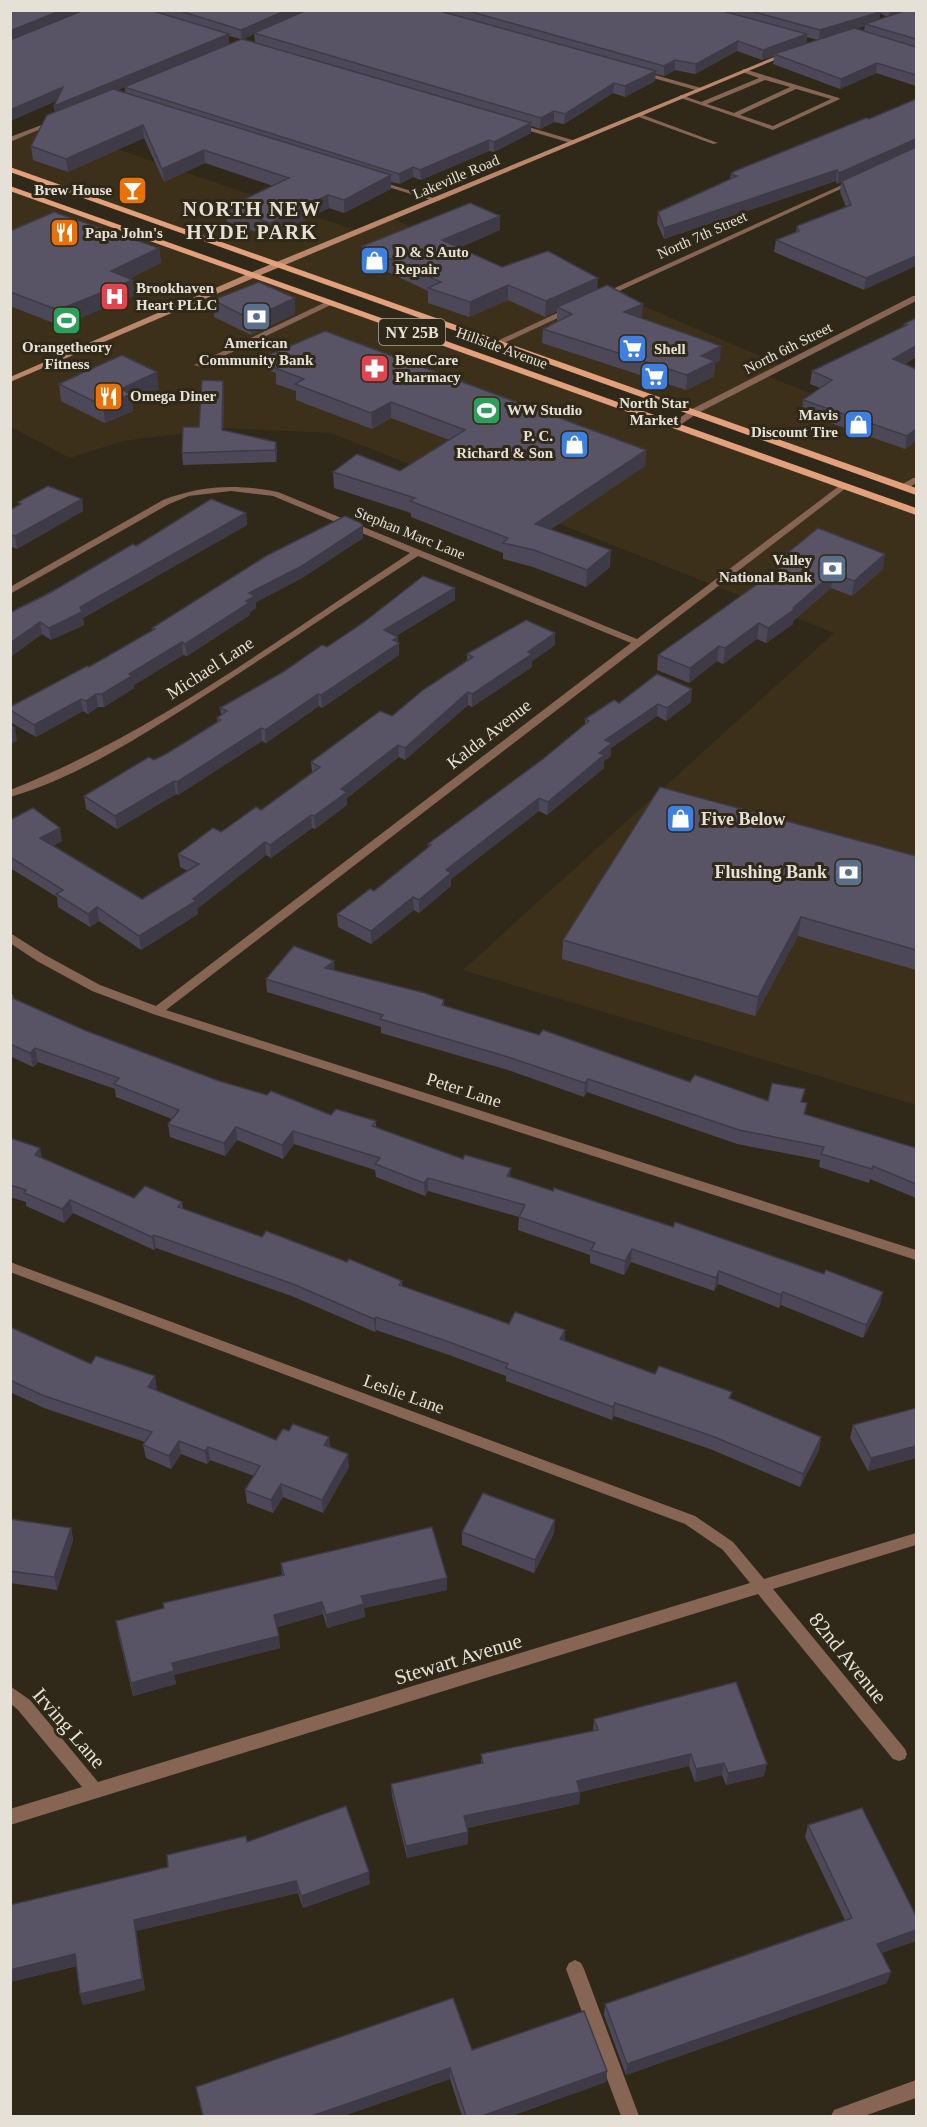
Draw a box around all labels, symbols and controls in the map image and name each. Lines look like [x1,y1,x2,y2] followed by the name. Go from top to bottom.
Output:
[411,151,502,202] street label: Lakeville Road
[117,174,149,206] bar icon: Brew House
[34,182,112,198] place label: Brew House
[183,198,321,243] district label: NORTH NEW HYDE PARK
[655,208,750,262] street label: North 7th Street
[48,217,80,249] restaurant icon: Papa John's
[85,225,163,241] place label: Papa John's
[395,244,469,277] place label: D & S Auto Repair
[358,245,390,277] shop icon: D & S Auto Repair
[136,280,217,313] place label: Brookhaven Heart PLLC
[99,281,131,313] hospital icon: Brookhaven Heart PLLC
[240,300,272,332] bank icon: American Community Bank
[51,304,83,336] sports icon: Orangetheory Fitness
[379,319,445,345] road number: NY 25B
[741,319,835,377] street label: North 6th Street
[454,324,550,372] street label: Hillside Avenue
[617,333,649,365] supermarket icon: Shell
[199,335,314,368] place label: American Community Bank
[22,339,112,372] place label: Orangetheory Fitness
[654,341,686,357] place label: Shell
[395,352,461,385] place label: BeneCare Pharmacy
[358,353,390,385] pharmacy icon: BeneCare Pharmacy
[638,360,670,392] supermarket icon: North Star Market
[93,380,125,412] restaurant icon: Omega Diner
[130,388,217,404] place label: Omega Diner
[470,394,502,426] sports icon: WW Studio
[619,395,689,428] place label: North Star Market
[507,402,582,418] place label: WW Studio
[751,407,838,440] place label: Mavis Discount Tire
[843,408,875,440] shop icon: Mavis Discount Tire
[456,428,554,461] place label: P. C. Richard & Son
[558,429,590,461] shop icon: P. C. Richard & Son
[353,504,468,563] street label: Stephan Marc Lane
[719,552,813,585] place label: Valley National Bank
[817,553,849,585] bank icon: Valley National Bank
[163,633,257,703] street label: Michael Lane
[443,695,535,773] street label: Kalda Avenue
[664,803,696,835] shop icon: Five Below
[701,809,785,829] place label: Five Below
[832,856,864,888] bank icon: Flushing Bank
[714,862,827,882] place label: Flushing Bank
[424,1069,504,1111] street label: Peter Lane
[361,1370,447,1418] street label: Leslie Lane
[804,1608,892,1708] street label: 82nd Avenue
[391,1628,525,1690] street label: Stewart Avenue
[28,1683,110,1773] street label: Irving Lane

